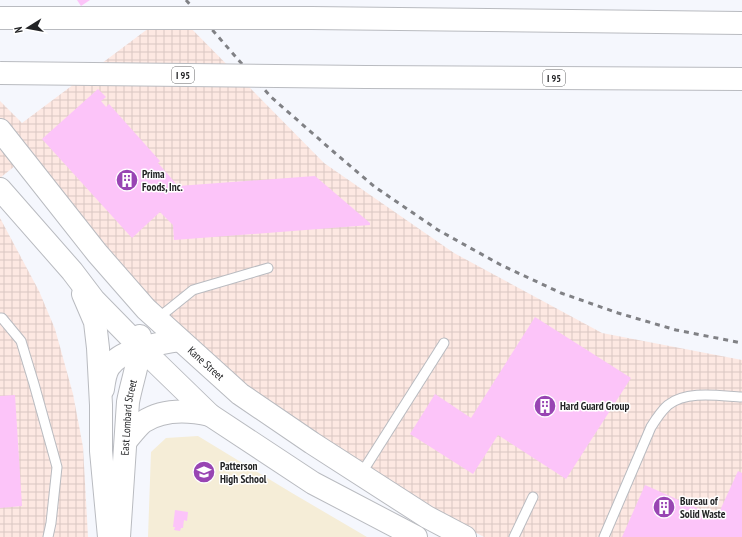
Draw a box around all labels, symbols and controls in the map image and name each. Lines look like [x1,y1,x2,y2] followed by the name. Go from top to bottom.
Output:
[8,8,48,48] north arrow
[11,26,26,34] text: N
[172,67,194,83] road number: I 95
[543,70,565,86] road number: I 95
[114,167,140,193] building icon: Prima Foods, Inc.
[142,167,183,194] place label: Prima Foods, Inc.
[185,343,227,383] street label: Kane Street
[117,378,140,456] street label: East Lombard Street
[532,393,558,419] building icon: Hard Guard Group
[560,399,629,413] place label: Hard Guard Group
[191,459,217,485] school or university icon: Patterson High School
[220,459,267,486] place label: Patterson High School
[651,494,677,520] building icon: Bureau of Solid Waste
[680,494,726,521] place label: Bureau of Solid Waste

